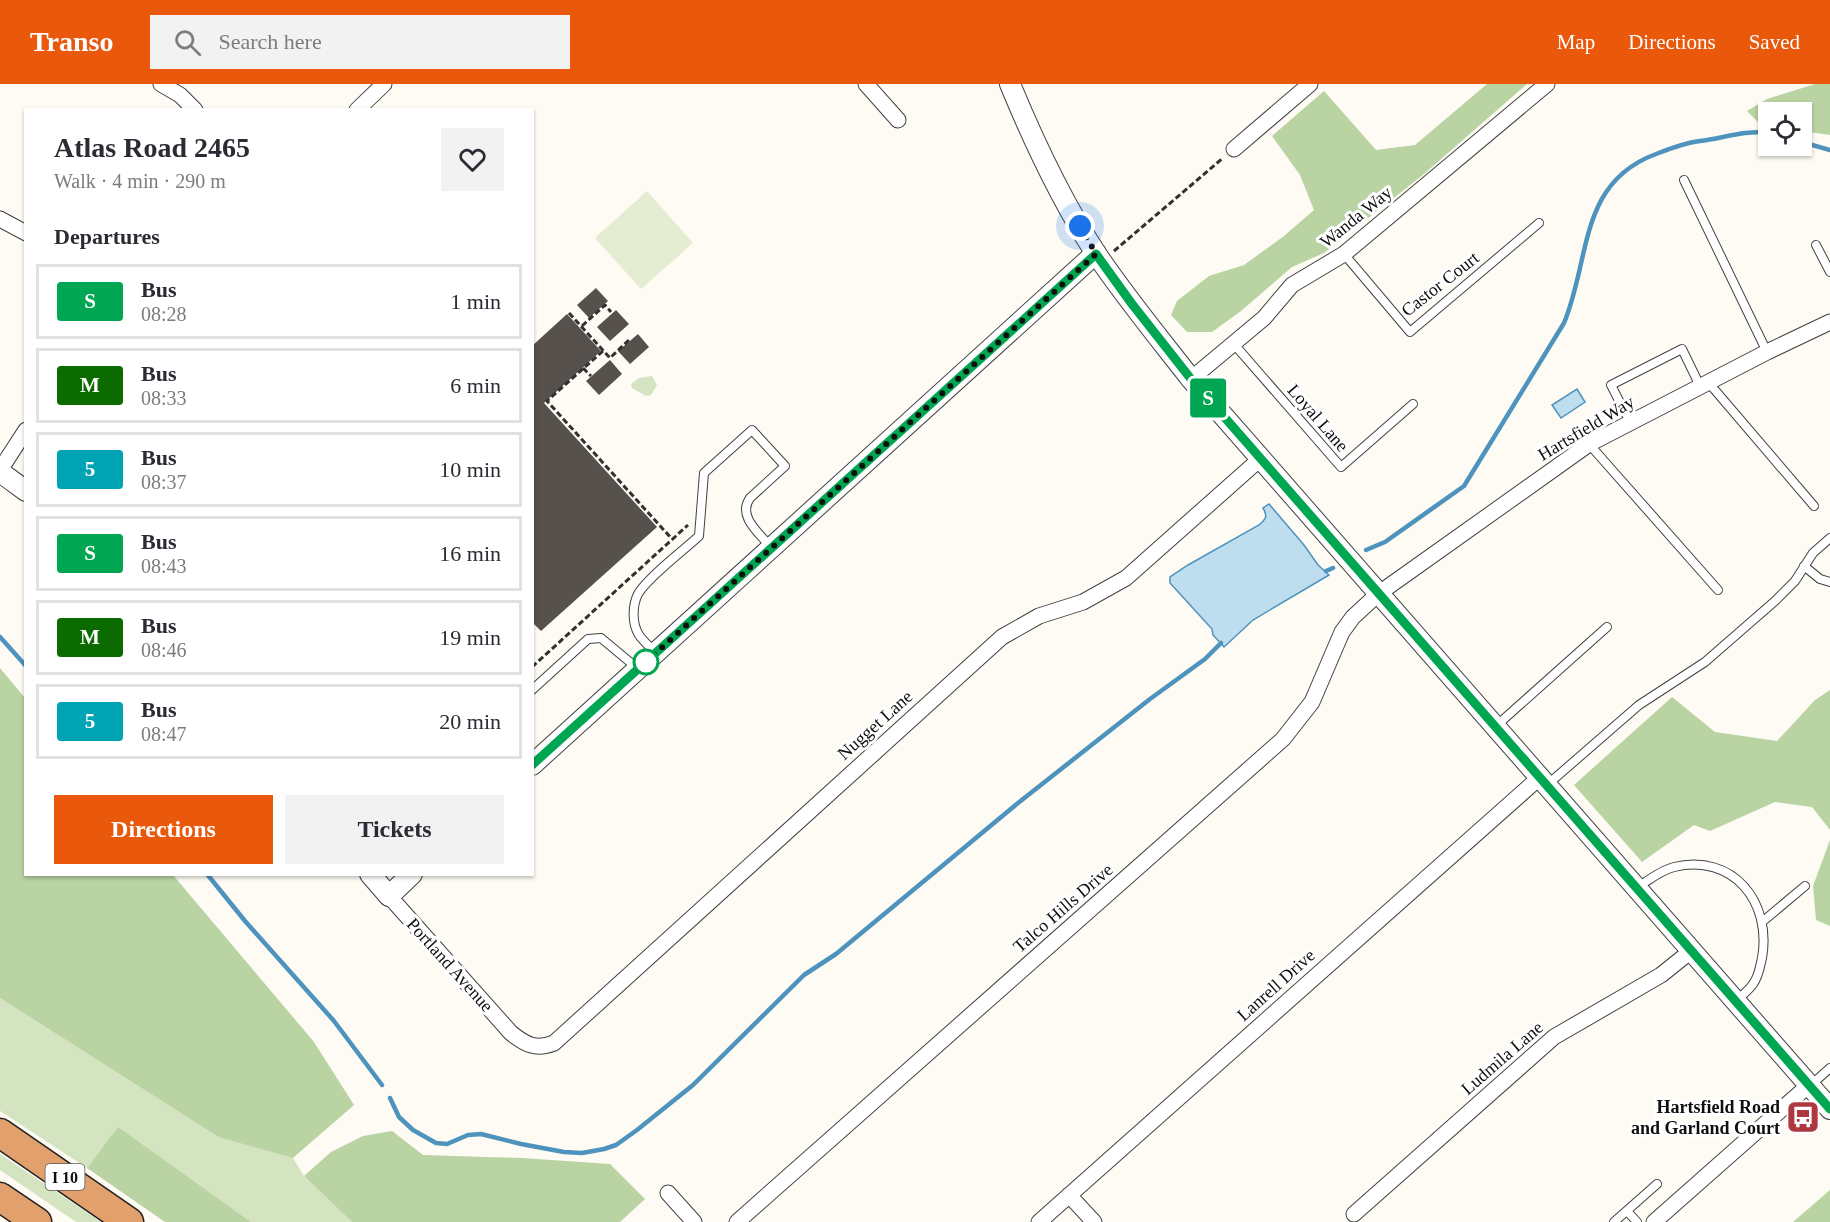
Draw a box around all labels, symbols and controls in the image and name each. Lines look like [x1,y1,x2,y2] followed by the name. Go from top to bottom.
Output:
[150,15,570,69] search box
[30,26,114,57] text: Transo
[171,26,204,59] icon: search
[219,29,322,54] text: Search here
[1557,30,1595,54] text: Map
[1628,30,1716,54] text: Directions
[1749,30,1800,54] text: Saved
[1758,102,1812,156] map controls
[1758,102,1812,156] button: locate
[441,128,504,191] button: heart
[54,132,250,163] text: Atlas Road 2465
[54,170,226,192] text: Walk · 4 min · 290 m
[1316,182,1396,252] street label: Wanda Way
[1065,211,1095,241] your location
[54,224,160,249] text: Departures
[1397,248,1483,320] street label: Castor Court
[141,277,176,302] text: Bus
[84,289,96,313] text: S
[450,289,501,314] text: 1 min
[141,303,187,325] text: 08:28
[141,361,176,386] text: Bus
[80,373,100,397] text: M
[450,373,501,398] text: 6 min
[1188,378,1228,418] line badge: S
[1283,380,1353,456] street label: Loyal Lane
[1202,386,1214,410] text: S
[141,387,187,409] text: 08:33
[1534,391,1638,465] street label: Hartsfield Way
[141,445,176,470] text: Bus
[85,457,95,481] text: 5
[439,457,501,482] text: 10 min
[141,471,187,493] text: 08:37
[141,529,176,554] text: Bus
[84,541,96,565] text: S
[439,541,501,566] text: 16 min
[141,555,187,577] text: 08:43
[141,613,176,638] text: Bus
[80,625,100,649] text: M
[439,625,501,650] text: 19 min
[141,639,187,661] text: 08:46
[633,649,659,675] unlabelled marker
[834,686,916,764] street label: Nugget Lane
[141,697,176,722] text: Bus
[85,709,95,733] text: 5
[439,709,501,734] text: 20 min
[141,723,187,745] text: 08:47
[54,795,273,864] button: Directions
[285,795,504,864] button: Tickets
[1009,860,1117,956] street label: Talco Hills Drive
[403,914,497,1016] street label: Portland Avenue
[1233,945,1319,1025] street label: Lanrell Drive
[1457,1017,1547,1099] street label: Ludmila Lane
[1631,1097,1780,1138] place label: Hartsfield Road and Garland Court
[1785,1099,1821,1135] bus stop icon: Hartsfield Road and Garland Court
[46,1164,84,1190] road number: I 10

